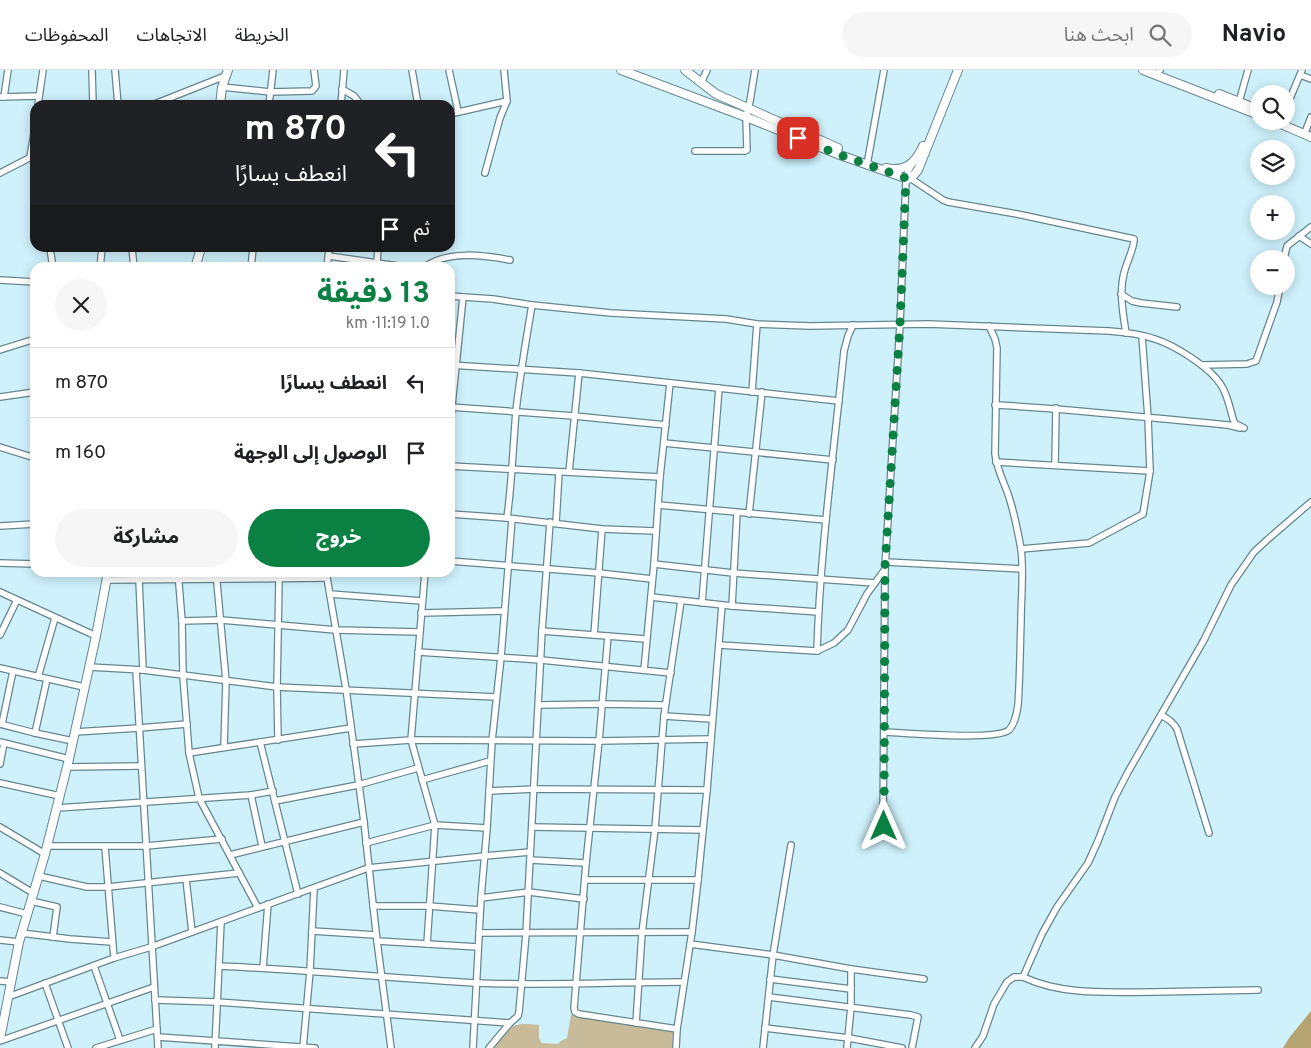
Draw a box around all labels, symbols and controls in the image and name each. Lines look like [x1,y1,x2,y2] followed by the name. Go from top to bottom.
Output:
[842,12,1192,57] search box
[1222,20,1286,50] text: Navio
[1146,21,1174,49] icon: search
[1064,24,1134,48] text: ابحث هنا
[25,25,109,48] text: المحفوظات
[137,25,207,48] text: الاتجاهات
[235,25,289,48] text: الخريطة
[1250,85,1295,295] map controls
[1250,85,1295,130] button: search
[244,108,347,152] text: 870 m
[777,117,819,159] pin
[365,120,430,185] icon: left
[784,124,812,152] icon: arrive
[1250,140,1295,185] button: layers
[235,162,347,189] text: انعطف يسارًا
[1250,195,1295,240] button: +
[376,215,404,243] icon: arrive
[414,218,430,242] text: ثم
[1250,250,1295,295] button: −
[317,276,430,313] text: 13 دقيقة
[55,279,107,331] button: close
[346,314,430,334] text: 1.0 km · 11:19
[402,369,430,397] icon: left
[55,371,109,395] text: 870 m
[280,372,387,396] text: انعطف يسارًا
[402,439,430,467] icon: arrive
[55,441,106,465] text: 160 m
[234,442,387,466] text: الوصول إلى الوجهة
[55,509,238,567] button: مشاركة
[248,509,430,567] button: خروج
[857,799,909,851] position arrow

